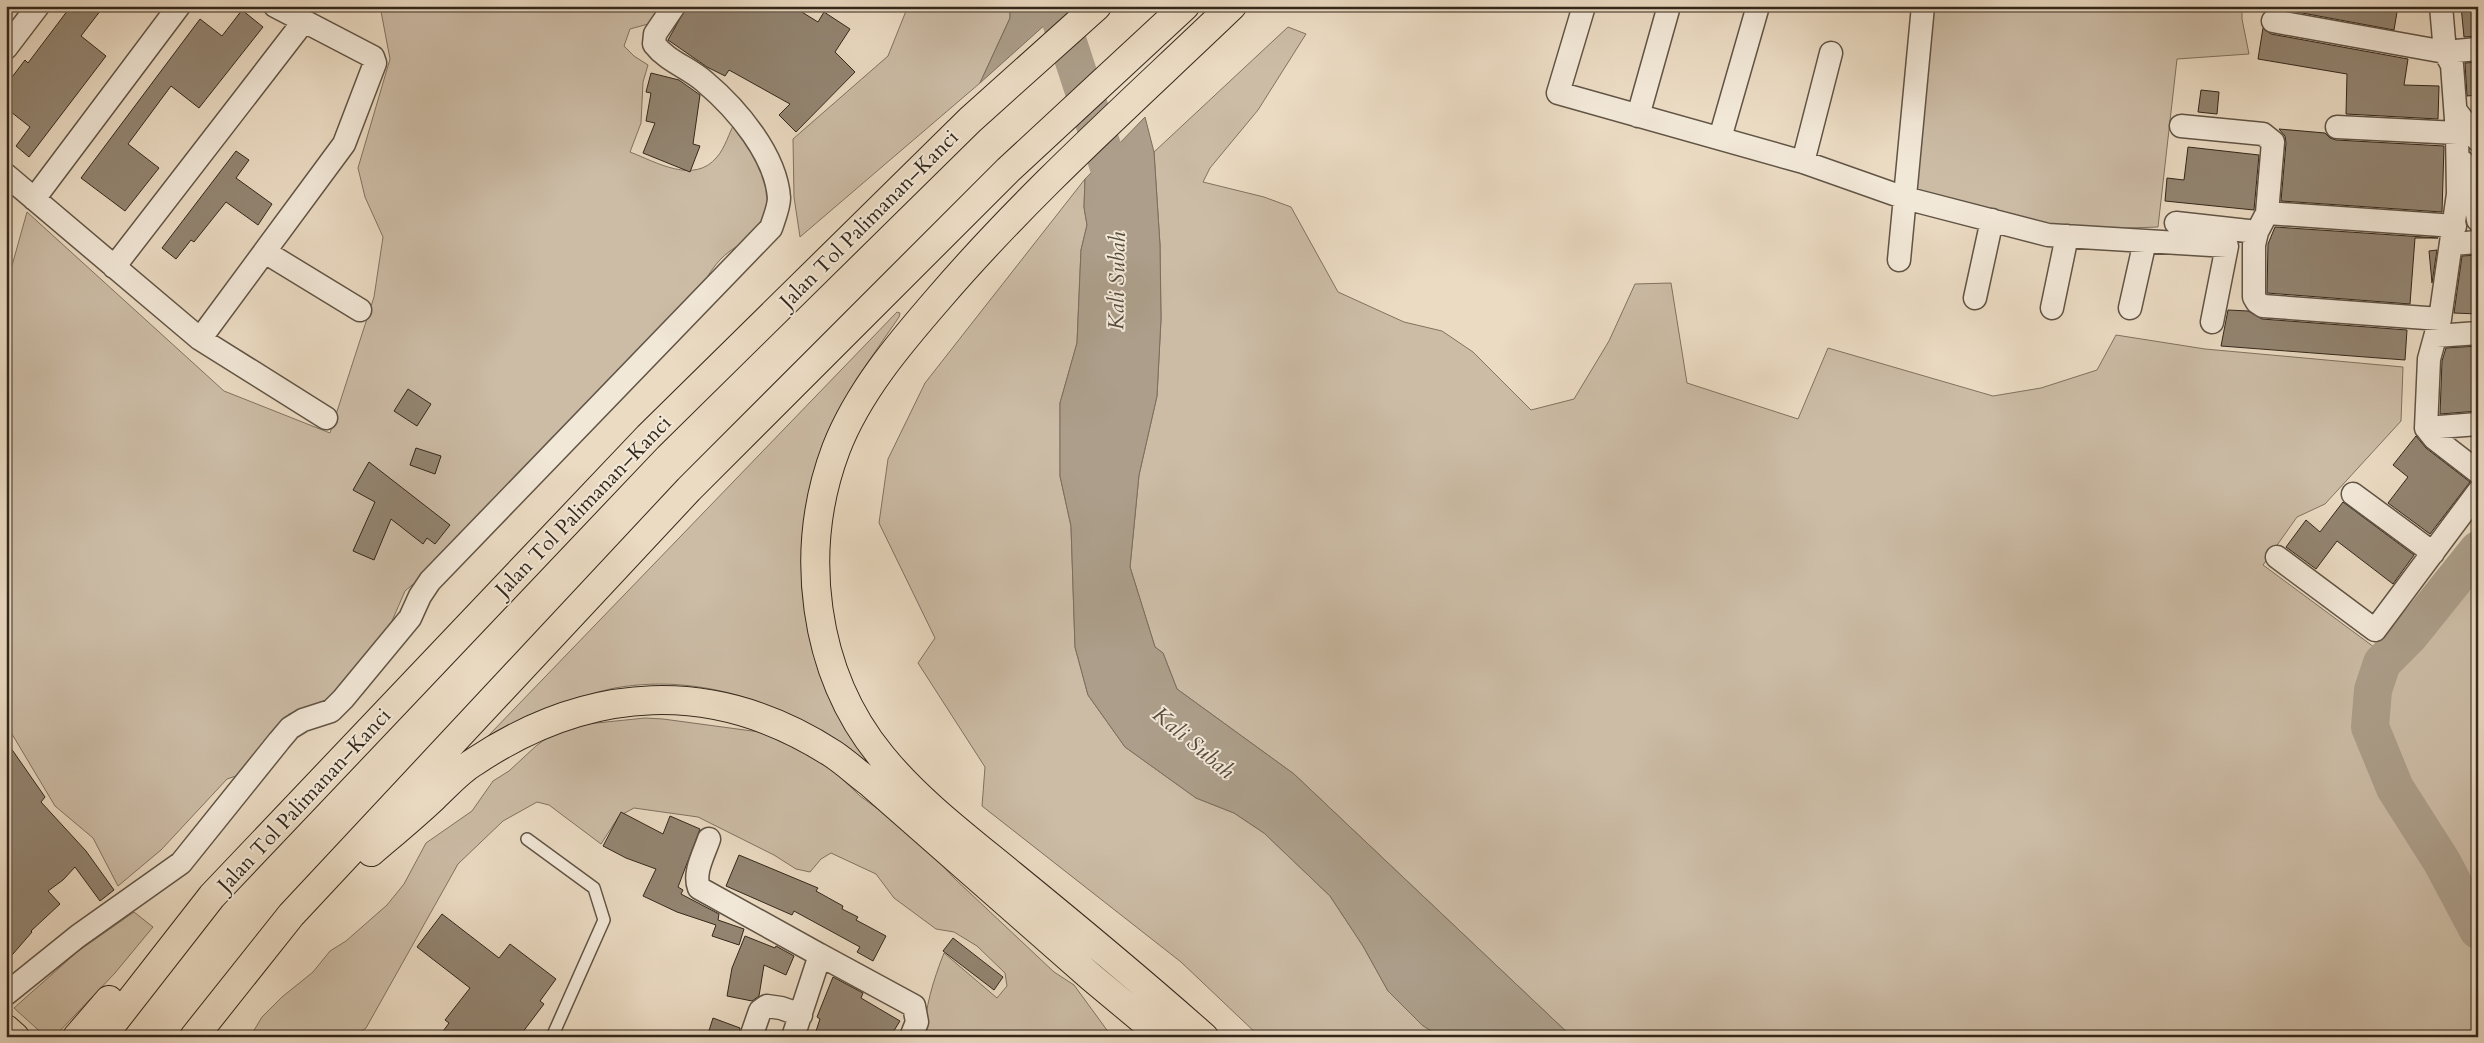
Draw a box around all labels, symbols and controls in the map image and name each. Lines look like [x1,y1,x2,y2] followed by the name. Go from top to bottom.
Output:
[771,123,965,317] street label: Jalan Tol Palimanan–Kanci
[1101,231,1133,330] water label: Kali Subah
[487,409,678,606] street label: Jalan Tol Palimanan–Kanci
[1146,700,1241,786] water label: Kali Subah
[209,702,398,901] street label: Jalan Tol Palimanan–Kanci

